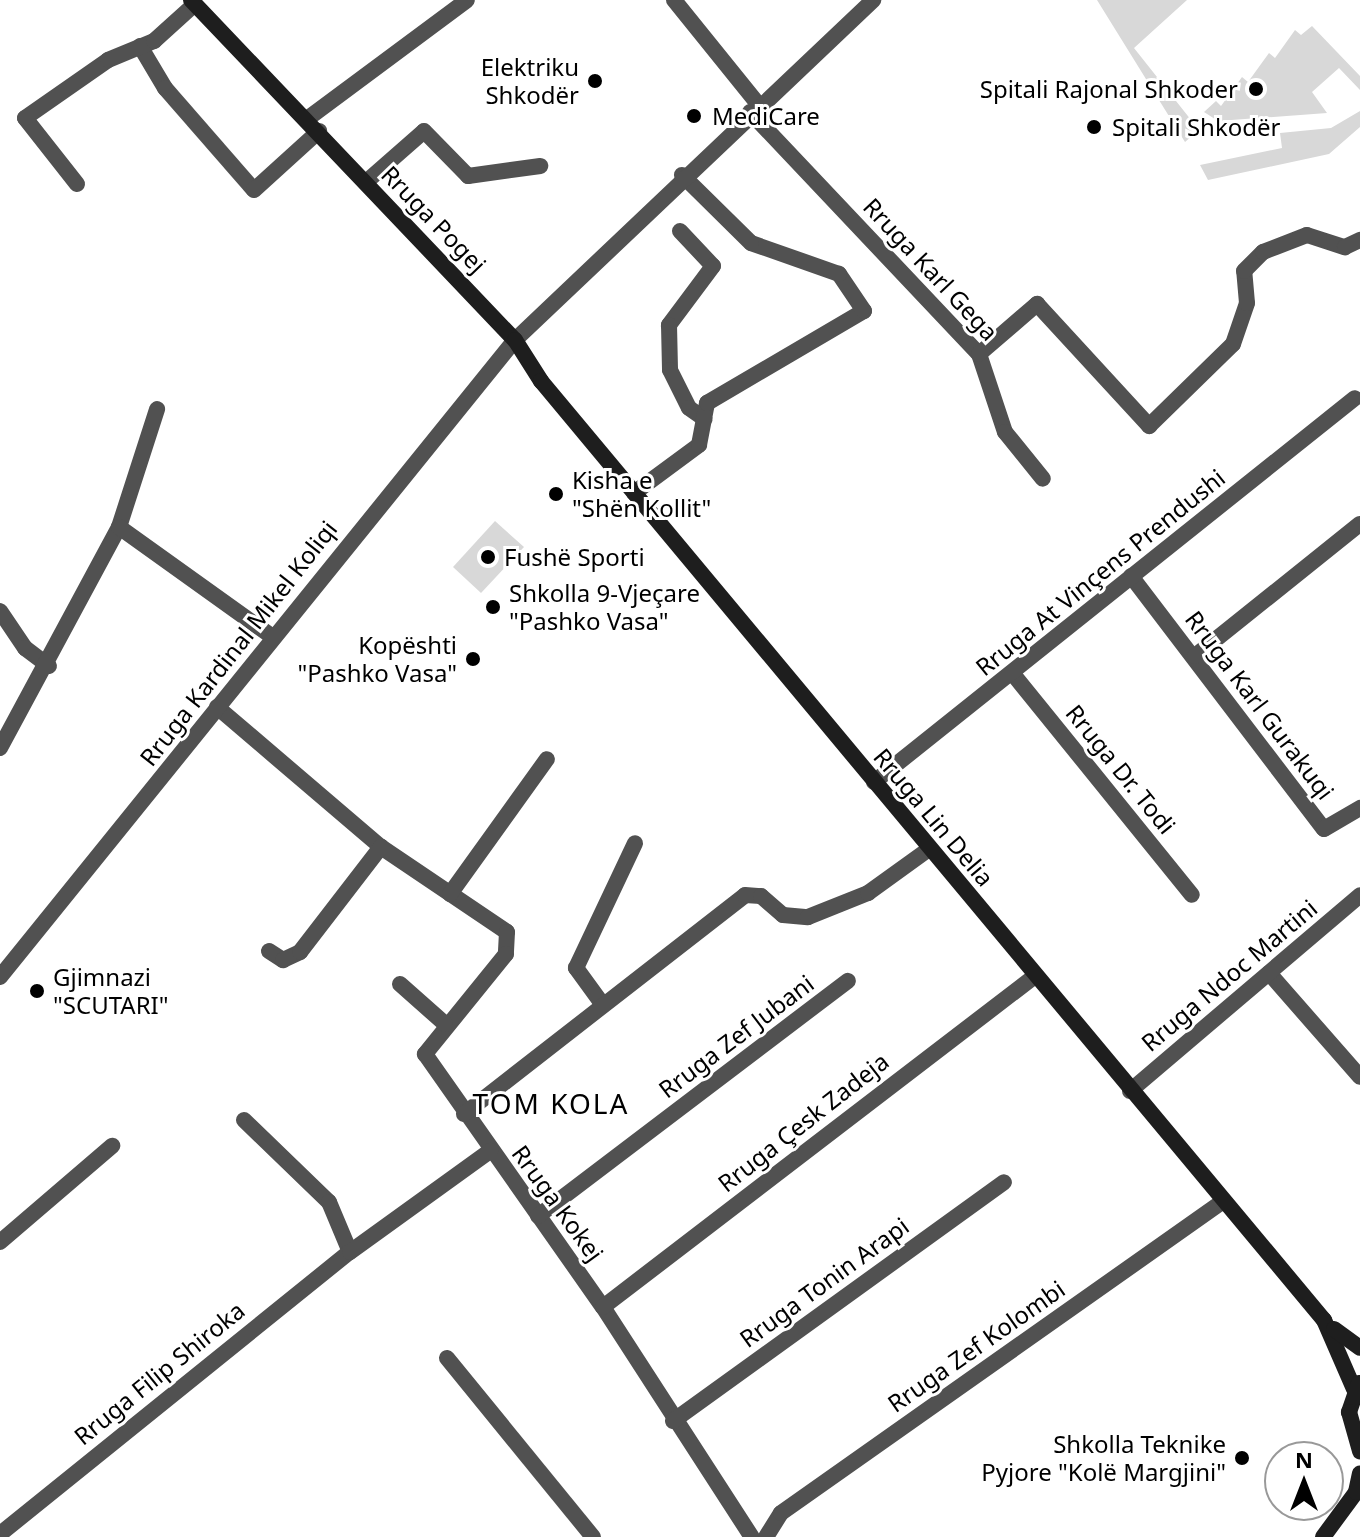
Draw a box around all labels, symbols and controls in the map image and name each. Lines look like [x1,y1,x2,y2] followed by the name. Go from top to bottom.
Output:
[481,53,579,109] place label: Elektriku Shkodër
[586,72,604,90] marker: Elektriku Shkodër
[980,75,1238,103] place label: Spitali Rajonal Shkoder
[1245,78,1267,100] marker: Spitali Rajonal Shkoder
[712,102,820,130] place label: MediCare
[683,105,705,127] marker: MediCare
[1112,113,1280,141] place label: Spitali Shkodër
[1083,116,1105,138] marker: Spitali Shkodër
[376,159,492,279] street label: Rruga Pogej
[858,192,1004,346] street label: Rruga Karl Gega
[970,463,1230,681] street label: Rruga At Vinçens Prendushi
[572,466,711,522] place label: Kisha e "Shën Kollit"
[547,485,565,503] marker: Kisha e "Shën Kollit"
[133,515,343,771] street label: Rruga Kardinal Mikel Koliqi
[504,543,645,571] place label: Fushë Sporti
[479,548,497,566] marker: Fushë Sporti
[509,579,700,635] place label: Shkolla 9-Vjeçare "Pashko Vasa"
[484,598,502,616] marker: Shkolla 9-Vjeçare "Pashko Vasa"
[1180,605,1340,805] street label: Rruga Karl Gurakuqi
[297,631,457,687] place label: Kopështi "Pashko Vasa"
[464,650,482,668] marker: Kopështi "Pashko Vasa"
[1060,699,1182,839] street label: Rruga Dr. Todi
[868,742,1000,892] street label: Rruga Lin Delia
[1135,893,1323,1057] street label: Rruga Ndoc Martini
[53,963,169,1019] place label: Gjimnazi "SCUTARI"
[653,968,819,1104] street label: Rruga Zef Jubani
[28,982,46,1000] marker: Gjimnazi "SCUTARI"
[712,1046,894,1198] street label: Rruga Çesk Zadeja
[473,1086,629,1120] district label: TOM KOLA
[506,1140,610,1266] street label: Rruga Kokej
[734,1211,914,1353] street label: Rruga Tonin Arapi
[882,1274,1070,1418] street label: Rruga Zef Kolombi
[68,1296,250,1450] street label: Rruga Filip Shiroka
[981,1430,1226,1486] place label: Shkolla Teknike Pyjore "Kolë Margjini"
[1264,1441,1344,1521] north arrow
[1295,1444,1313,1474] text: N
[1233,1449,1251,1467] marker: Shkolla Teknike Pyjore "Kolë Margjini"

